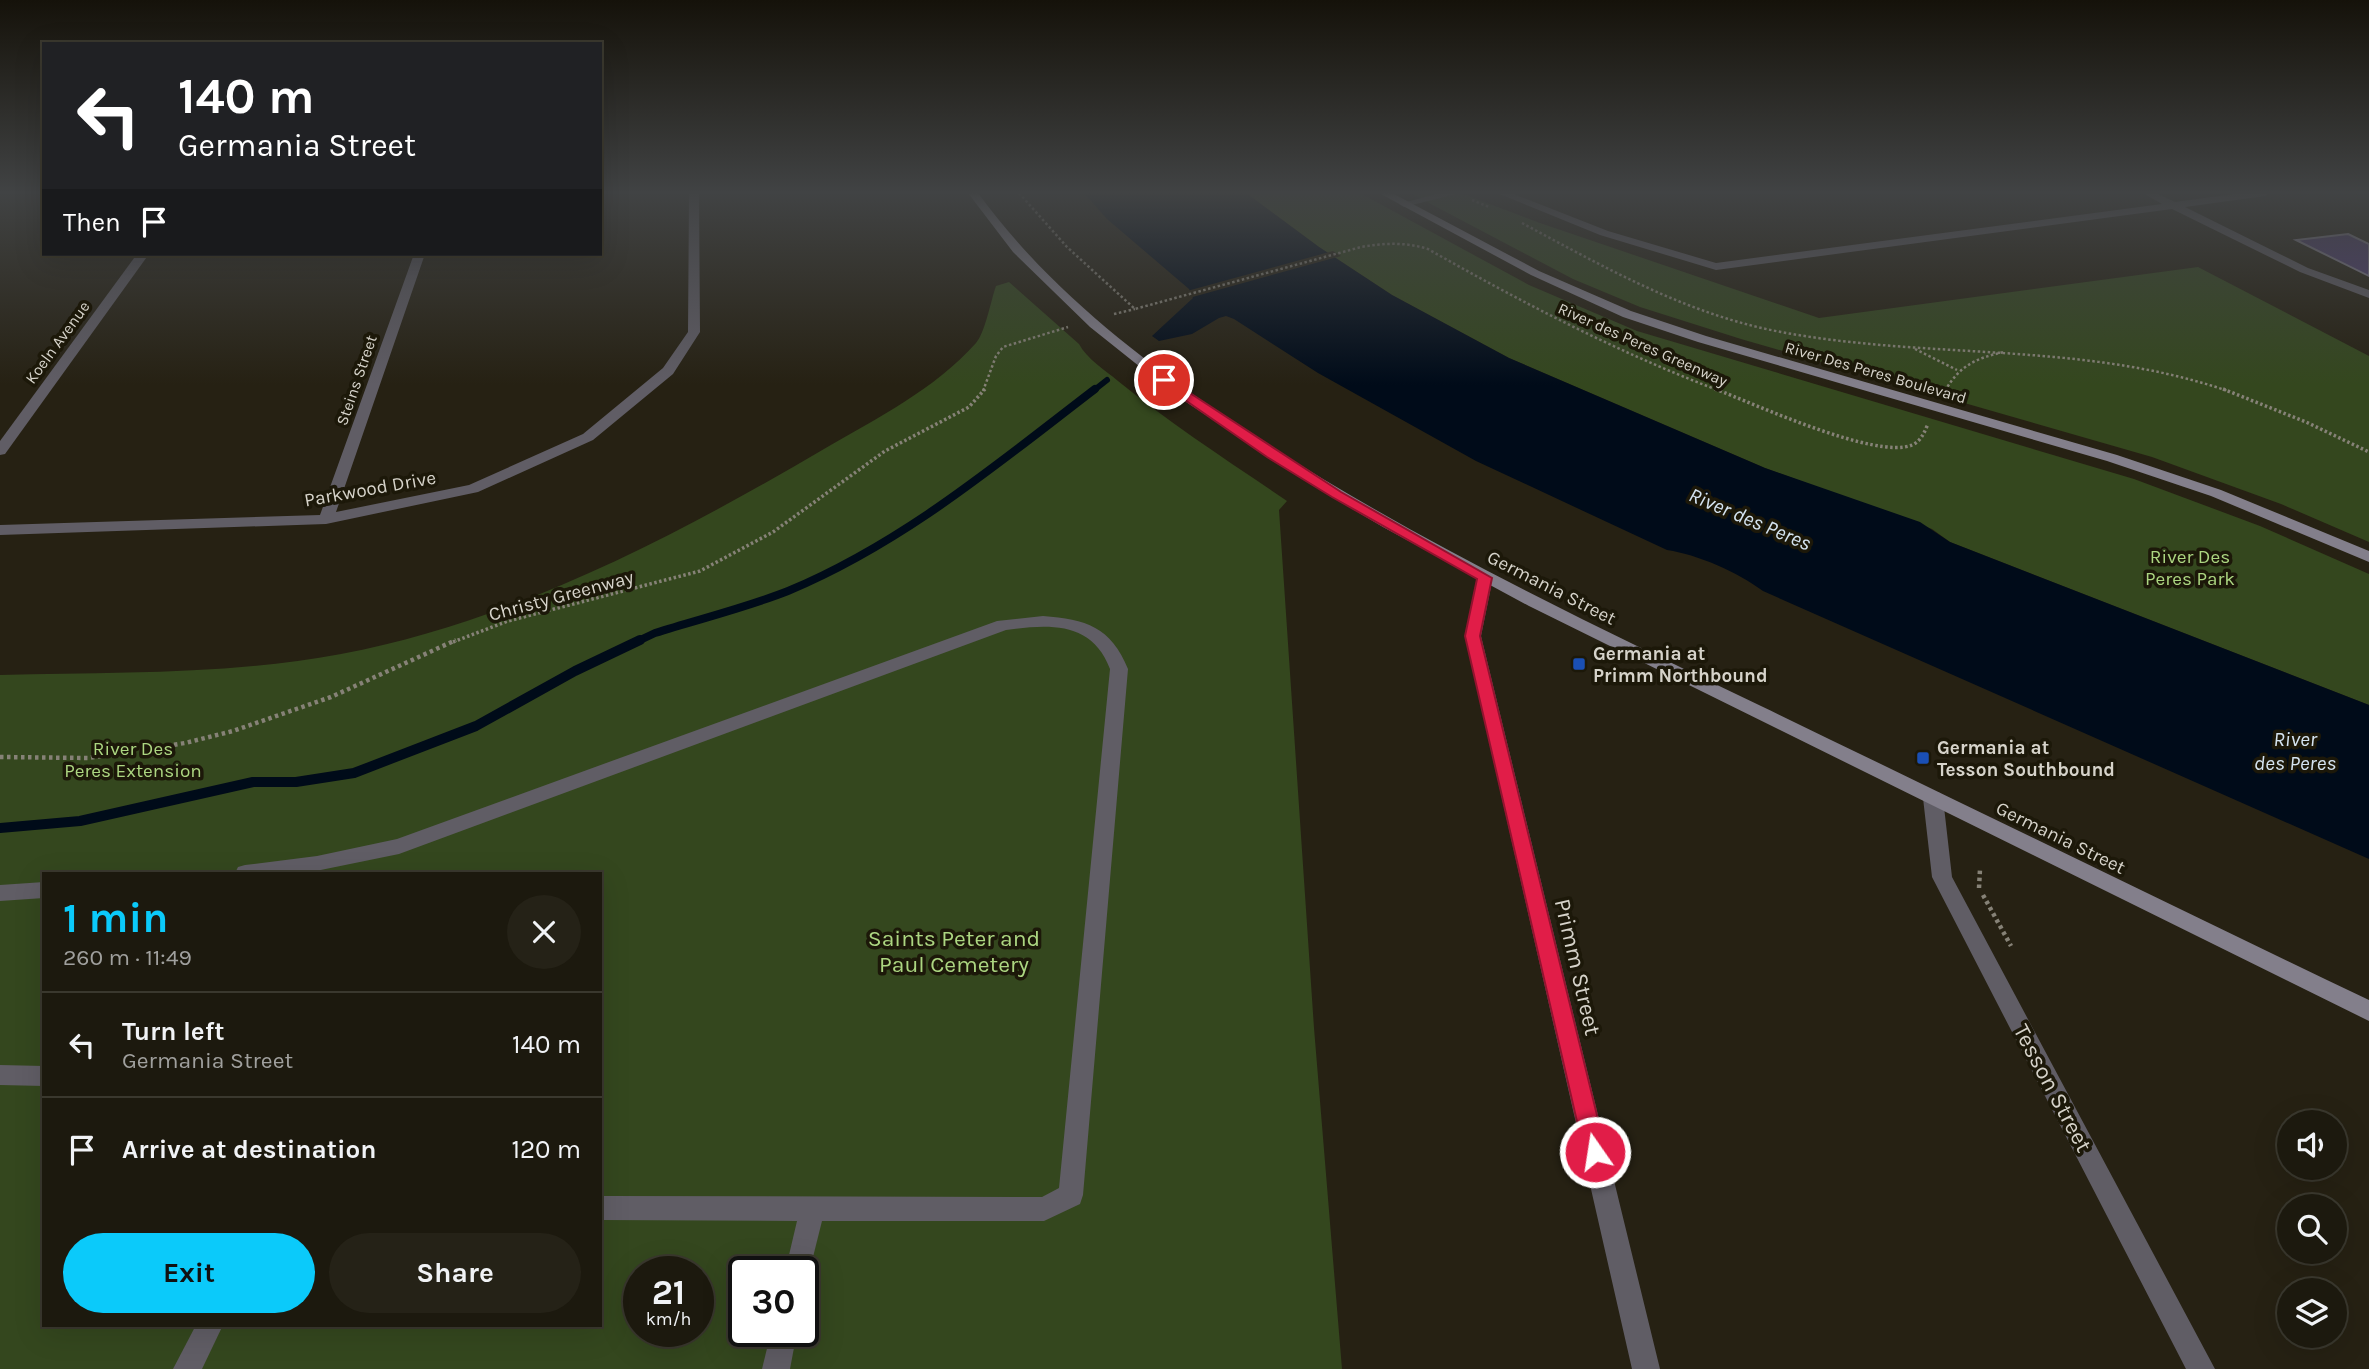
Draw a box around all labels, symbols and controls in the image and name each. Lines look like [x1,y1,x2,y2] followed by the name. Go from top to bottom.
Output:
[178,68,315,125] text: 140 m
[63,70,154,161] icon: left
[178,127,416,164] text: Germania Street
[135,203,173,241] icon: arrive
[63,207,121,238] text: Then
[21,297,94,387] street label: Koeln Avenue
[1555,298,1731,391] street label: River des Peres Greenway
[332,332,381,428] street label: Steins Street
[1783,337,1969,408] street label: River Des Peres Boulevard
[1134,350,1194,410] pin
[1145,361,1183,399] icon: arrive
[303,467,438,511] street label: Parkwood Drive
[1685,482,1815,556] water label: River des Peres
[1484,546,1620,630] street label: Germania Street
[2145,546,2235,590] park label: River Des Peres Park
[486,566,636,626] street label: Christy Greenway
[1593,643,1768,687] place label: Germania at Primm Northbound
[1571,656,1587,672] marker: Germania at Primm Northbound
[2254,727,2336,775] water label: River des Peres
[1937,737,2115,781] place label: Germania at Tesson Southbound
[64,738,202,782] park label: River Des Peres Extension
[1915,750,1931,766] marker: Germania at Tesson Southbound
[1992,797,2129,879] street label: Germania Street
[63,893,168,943] text: 1 min
[507,895,581,969] button: close
[1549,896,1606,1038] street label: Primm Street
[868,925,1040,978] park label: Saints Peter and Paul Cemetery
[63,944,192,971] text: 260 m · 11:49
[122,1016,224,1047] text: Turn left
[2008,1020,2098,1157] street label: Tesson Street
[63,1026,101,1064] icon: left
[512,1029,581,1060] text: 140 m
[122,1047,293,1074] text: Germania Street
[2277,1110,2347,1348] map controls
[2277,1110,2347,1180] button: sound
[1558,1115,1632,1189] position arrow
[63,1131,101,1169] icon: arrive
[122,1134,376,1165] text: Arrive at destination
[511,1134,581,1165] text: 120 m
[2277,1194,2347,1264] button: search
[63,1233,315,1313] button: Exit
[329,1233,581,1313] button: Share
[728,1256,819,1347] speed limit sign: 30
[652,1272,685,1313] text: 21
[2277,1278,2347,1348] button: layers
[646,1308,691,1330] text: km/h

